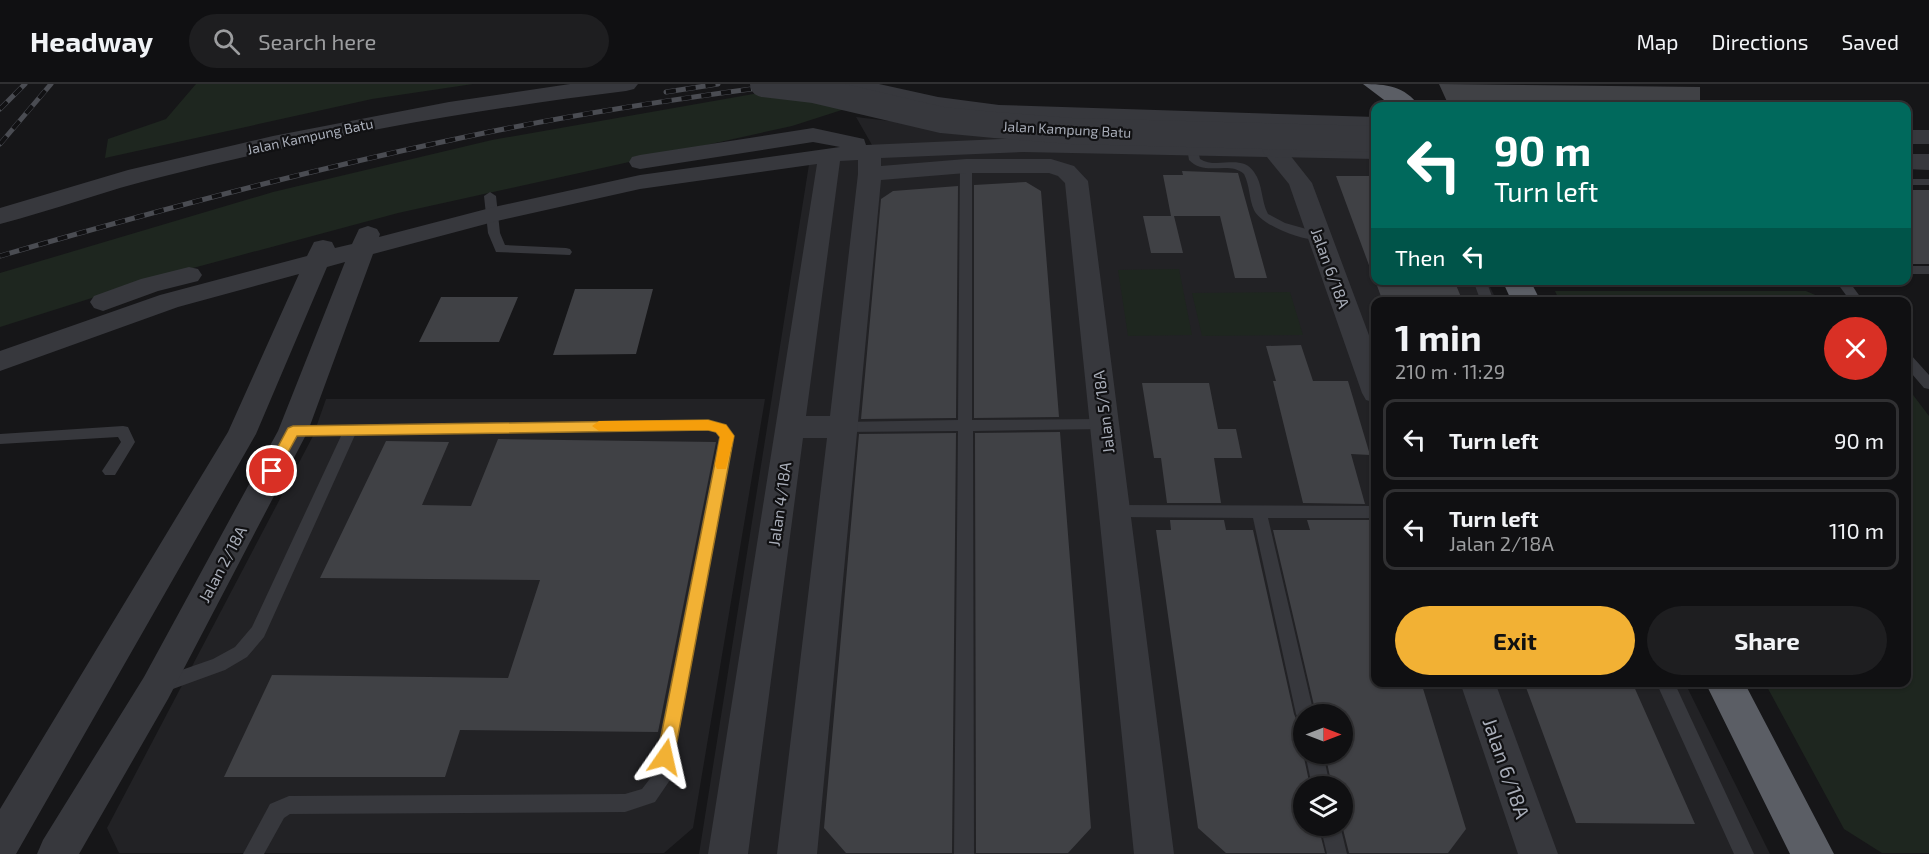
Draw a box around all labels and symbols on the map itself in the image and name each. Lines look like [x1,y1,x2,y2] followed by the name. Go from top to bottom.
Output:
[245,114,375,158] street label: Jalan Kampung Batu
[1002,117,1132,141] street label: Jalan Kampung Batu
[1308,225,1354,311] street label: Jalan 6/18A
[1088,369,1118,455] street label: Jalan 5/18A
[246,445,297,496] pin
[764,461,794,547] street label: Jalan 4/18A
[194,522,250,606] street label: Jalan 2/18A
[1293,704,1353,764] north arrow
[1479,714,1536,822] street label: Jalan 6/18A
[633,725,697,789] position arrow

